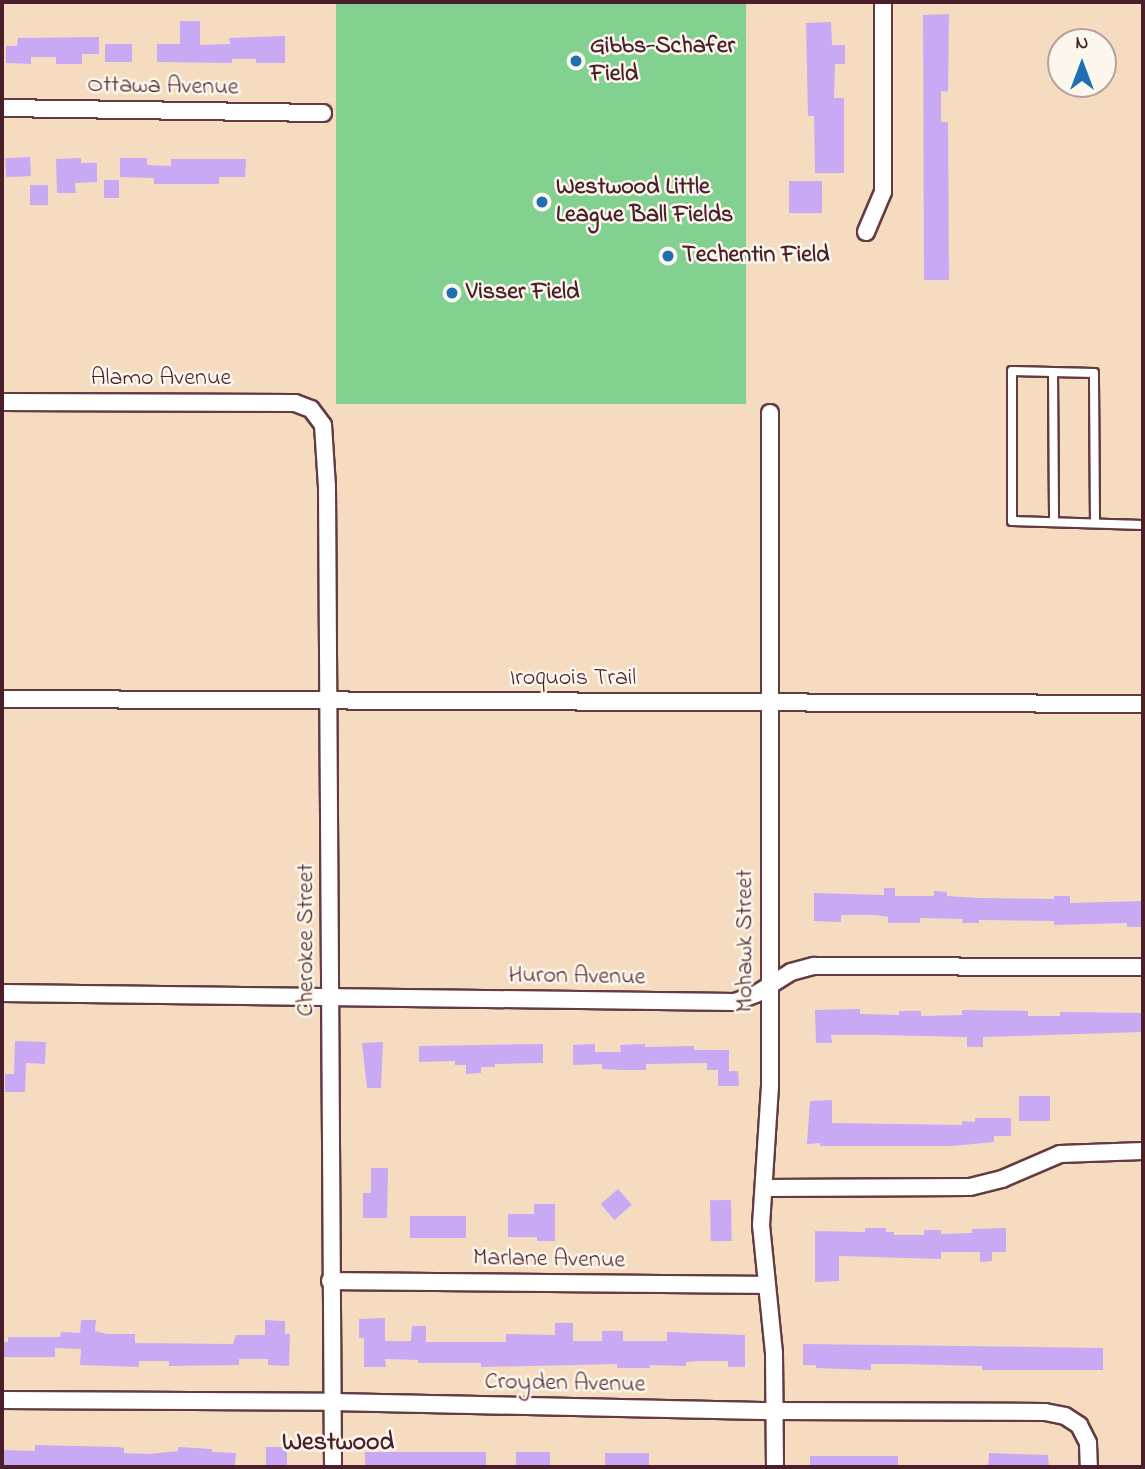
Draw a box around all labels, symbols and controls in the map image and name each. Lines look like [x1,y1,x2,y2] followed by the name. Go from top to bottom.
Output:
[1047,28,1117,98] north arrow
[1076,30,1088,57] text: N
[590,33,735,89] place label: Gibbs-Schafer Field
[568,53,584,69] marker: Gibbs-Schafer Field
[87,71,239,103] street label: Ottawa Avenue
[556,174,733,230] place label: Westwood Little League Ball Fields
[534,194,550,210] marker: Westwood Little League Ball Fields
[682,242,830,270] place label: Techentin Field
[660,248,676,264] marker: Techentin Field
[466,279,580,307] place label: Visser Field
[444,285,460,301] marker: Visser Field
[91,365,231,393] street label: Alamo Avenue
[510,665,636,693] street label: Iroquois Trail
[293,863,321,1017] street label: Cherokee Street
[732,870,760,1012] street label: Mohawk Street
[508,961,646,993] street label: Huron Avenue
[473,1244,625,1276] street label: Marlane Avenue
[484,1368,646,1400] street label: Croyden Avenue
[282,1428,394,1460] district label: Westwood

